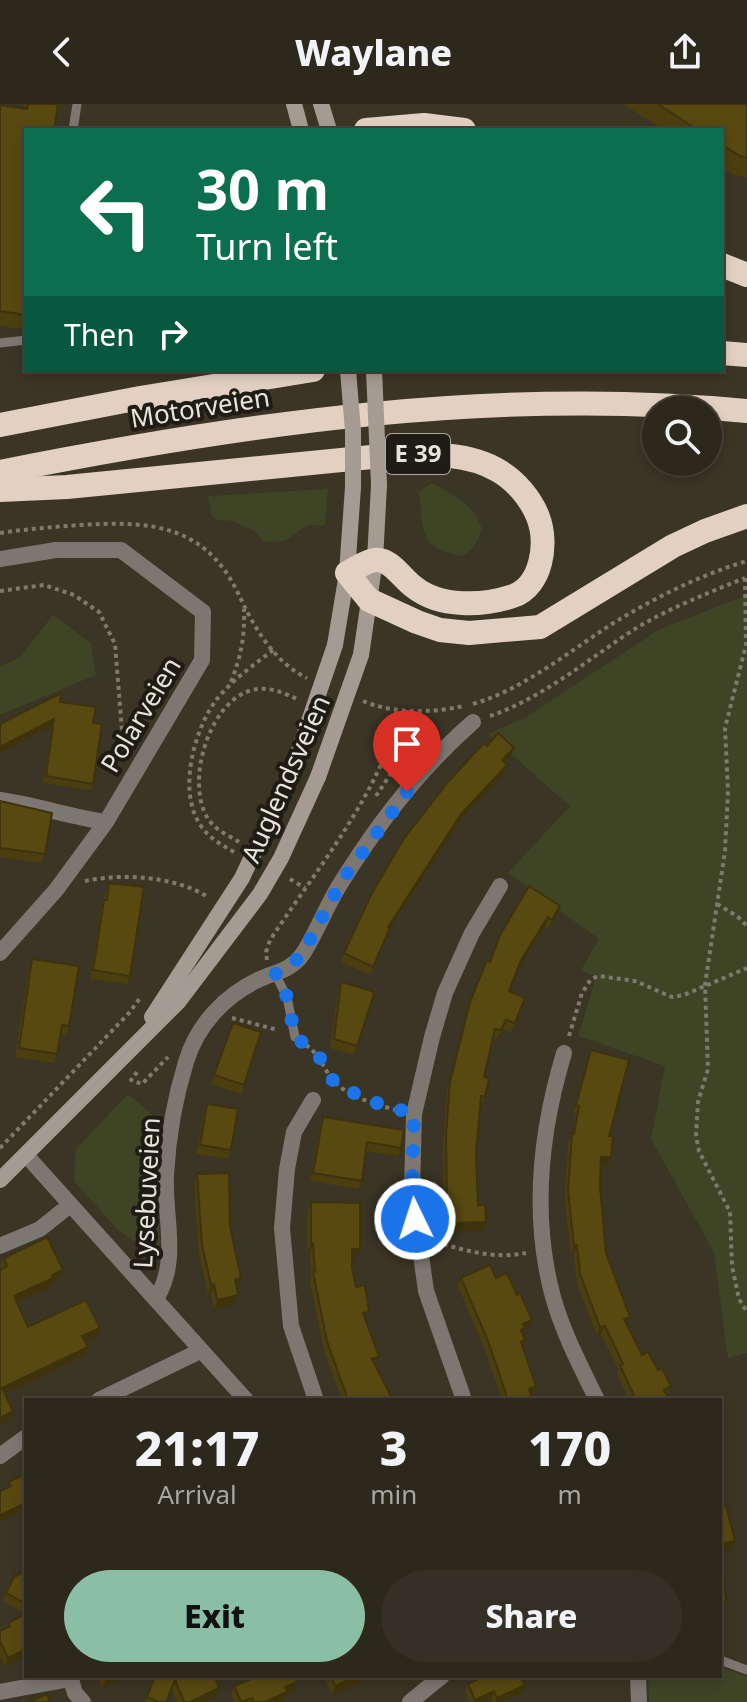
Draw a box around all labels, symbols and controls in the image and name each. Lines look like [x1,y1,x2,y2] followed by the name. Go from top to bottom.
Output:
[295,28,452,77] text: Waylane
[40,30,84,74] icon: back
[663,30,707,74] icon: share
[196,150,329,226] text: 30 m
[64,160,168,264] icon: left
[196,222,338,271] text: Turn left
[151,312,195,356] icon: right
[64,314,135,355] text: Then
[128,378,272,436] street label: Motorveien
[642,396,722,476] map controls
[642,396,722,476] button: search
[386,434,450,474] road number: E 39
[92,650,189,779] street label: Polarveien
[232,689,338,868] street label: Auglendsveien
[373,710,441,792] pin
[385,722,429,766] icon: arrive
[124,1116,168,1269] street label: Lysebuveien
[373,1177,457,1261] position arrow
[135,1415,259,1480] text: 21:17
[380,1415,408,1480] text: 3
[528,1415,611,1480] text: 170
[157,1476,237,1512] text: Arrival
[370,1476,417,1512] text: min
[557,1476,582,1512] text: m
[64,1570,365,1662] button: Exit
[381,1570,682,1662] button: Share

